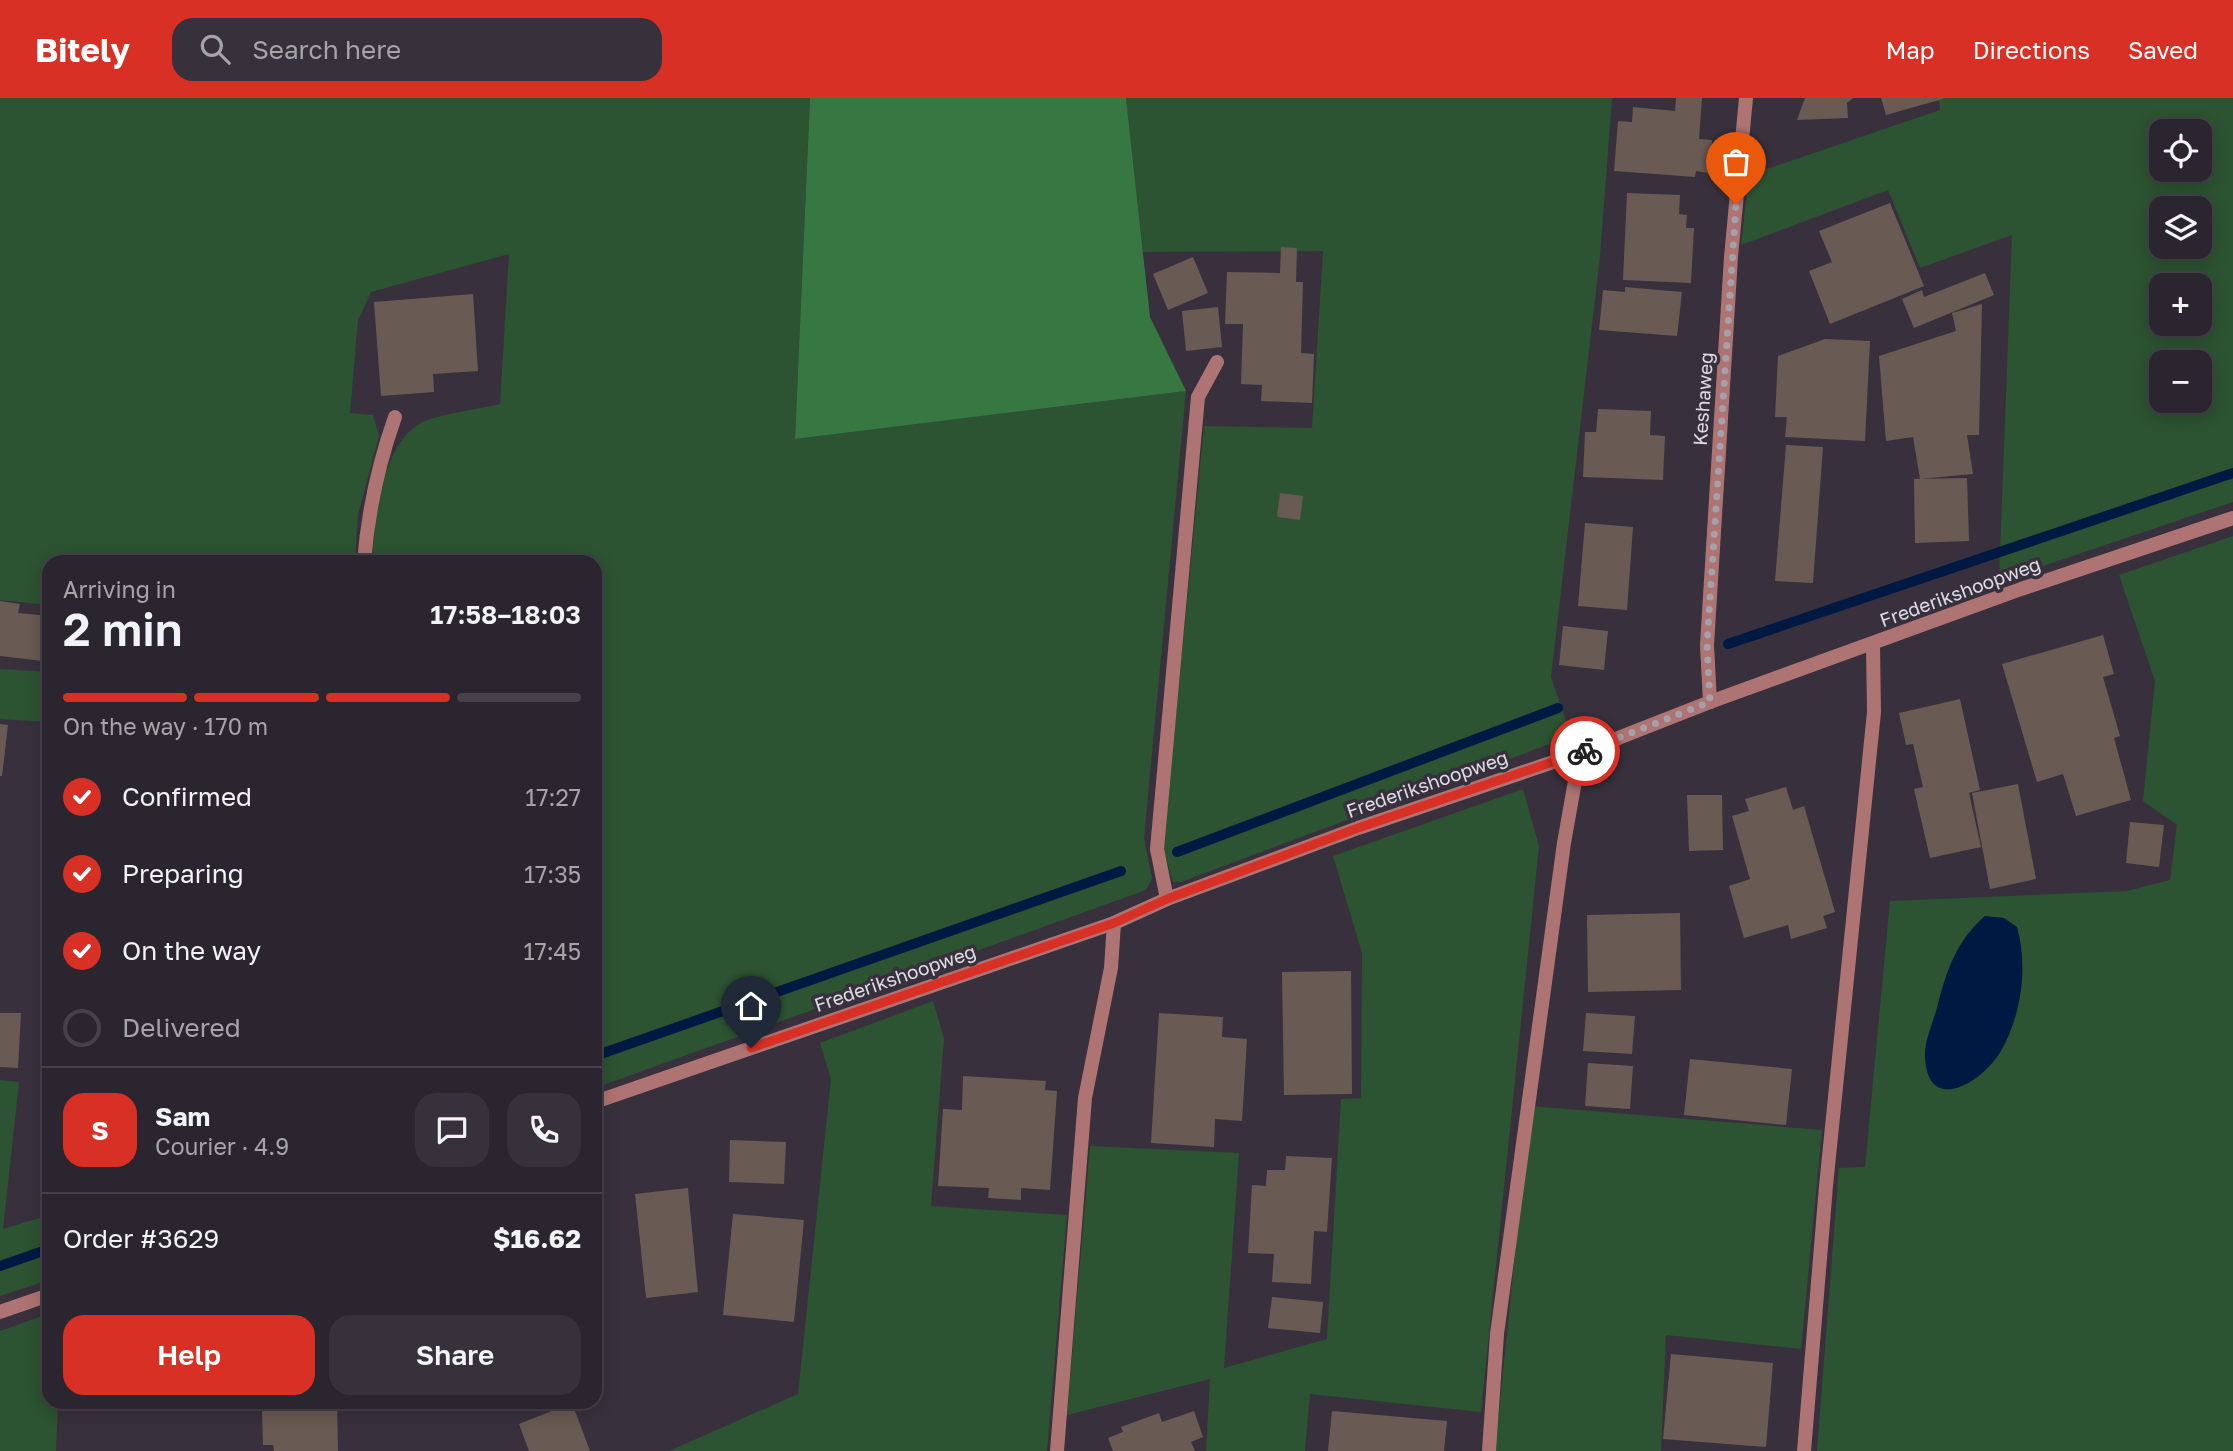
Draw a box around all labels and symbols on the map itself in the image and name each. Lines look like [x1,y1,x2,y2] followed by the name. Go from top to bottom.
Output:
[1706,132,1766,204] pin
[1688,351,1717,447] street label: Keshaweg
[1876,552,2043,631] street label: Frederikshoopweg
[1550,716,1620,786] courier
[1343,745,1511,822] street label: Frederikshoopweg
[811,939,979,1016] street label: Frederikshoopweg
[721,976,781,1048] pin

